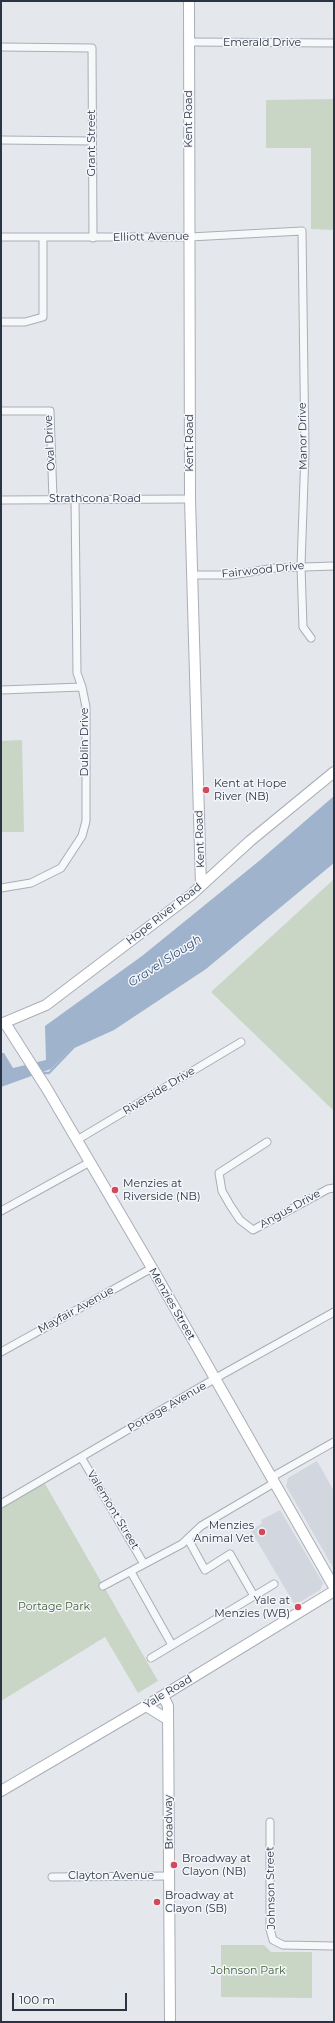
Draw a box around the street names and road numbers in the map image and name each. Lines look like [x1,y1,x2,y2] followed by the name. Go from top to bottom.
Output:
[223,36,301,50] street label: Emerald Drive
[182,90,196,148] street label: Kent Road
[85,110,99,176] street label: Grant Street
[113,230,189,244] street label: Elliott Avenue
[296,402,310,470] street label: Manor Drive
[183,414,197,472] street label: Kent Road
[42,415,58,471] street label: Oval Drive
[49,492,141,506] street label: Strathcona Road
[221,559,305,581] street label: Fairwood Drive
[78,708,92,776] street label: Dublin Drive
[192,810,208,868] street label: Kent Road
[124,880,204,948] street label: Hope River Road
[121,1064,197,1118] street label: Riverside Drive
[257,1187,323,1231] street label: Angus Drive
[146,1265,198,1343] street label: Menzies Street
[36,1284,116,1336] street label: Mayfair Avenue
[125,1379,209,1435] street label: Portage Avenue
[84,1468,142,1552] street label: Valemont Street
[141,1672,195,1712] street label: Yale Road
[162,1794,176,1850] street label: Broadway
[264,1846,278,1930] street label: Johnson Street
[68,1869,154,1883] street label: Clayton Avenue

